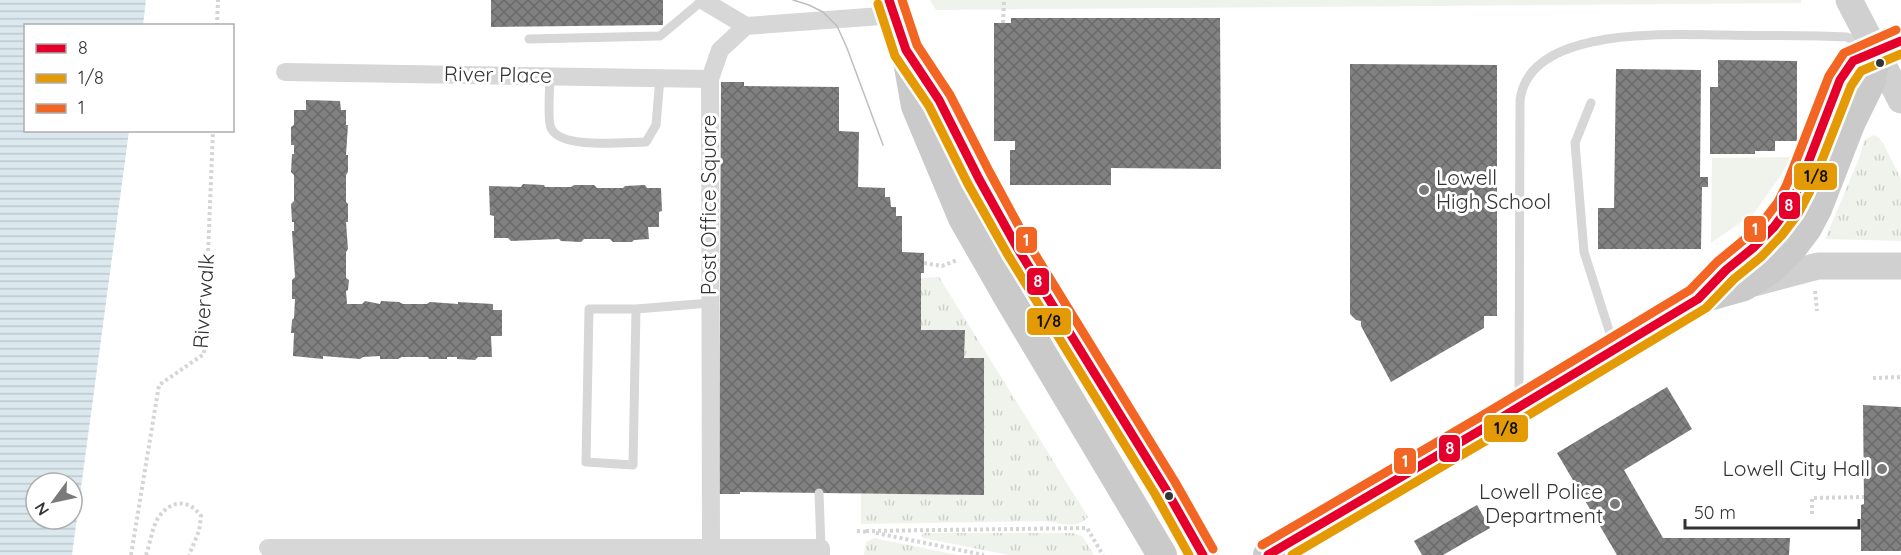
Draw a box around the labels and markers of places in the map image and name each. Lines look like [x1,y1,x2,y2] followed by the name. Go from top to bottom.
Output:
[1874,57,1886,69] unlabelled marker
[1436,164,1551,214] place label: Lowell High School
[1417,183,1431,197] marker: Lowell High School
[1723,455,1870,481] place label: Lowell City Hall
[1875,462,1889,476] marker: Lowell City Hall
[1479,478,1603,528] place label: Lowell Police Department
[1163,490,1175,502] unlabelled marker
[1608,497,1622,511] marker: Lowell Police Department

